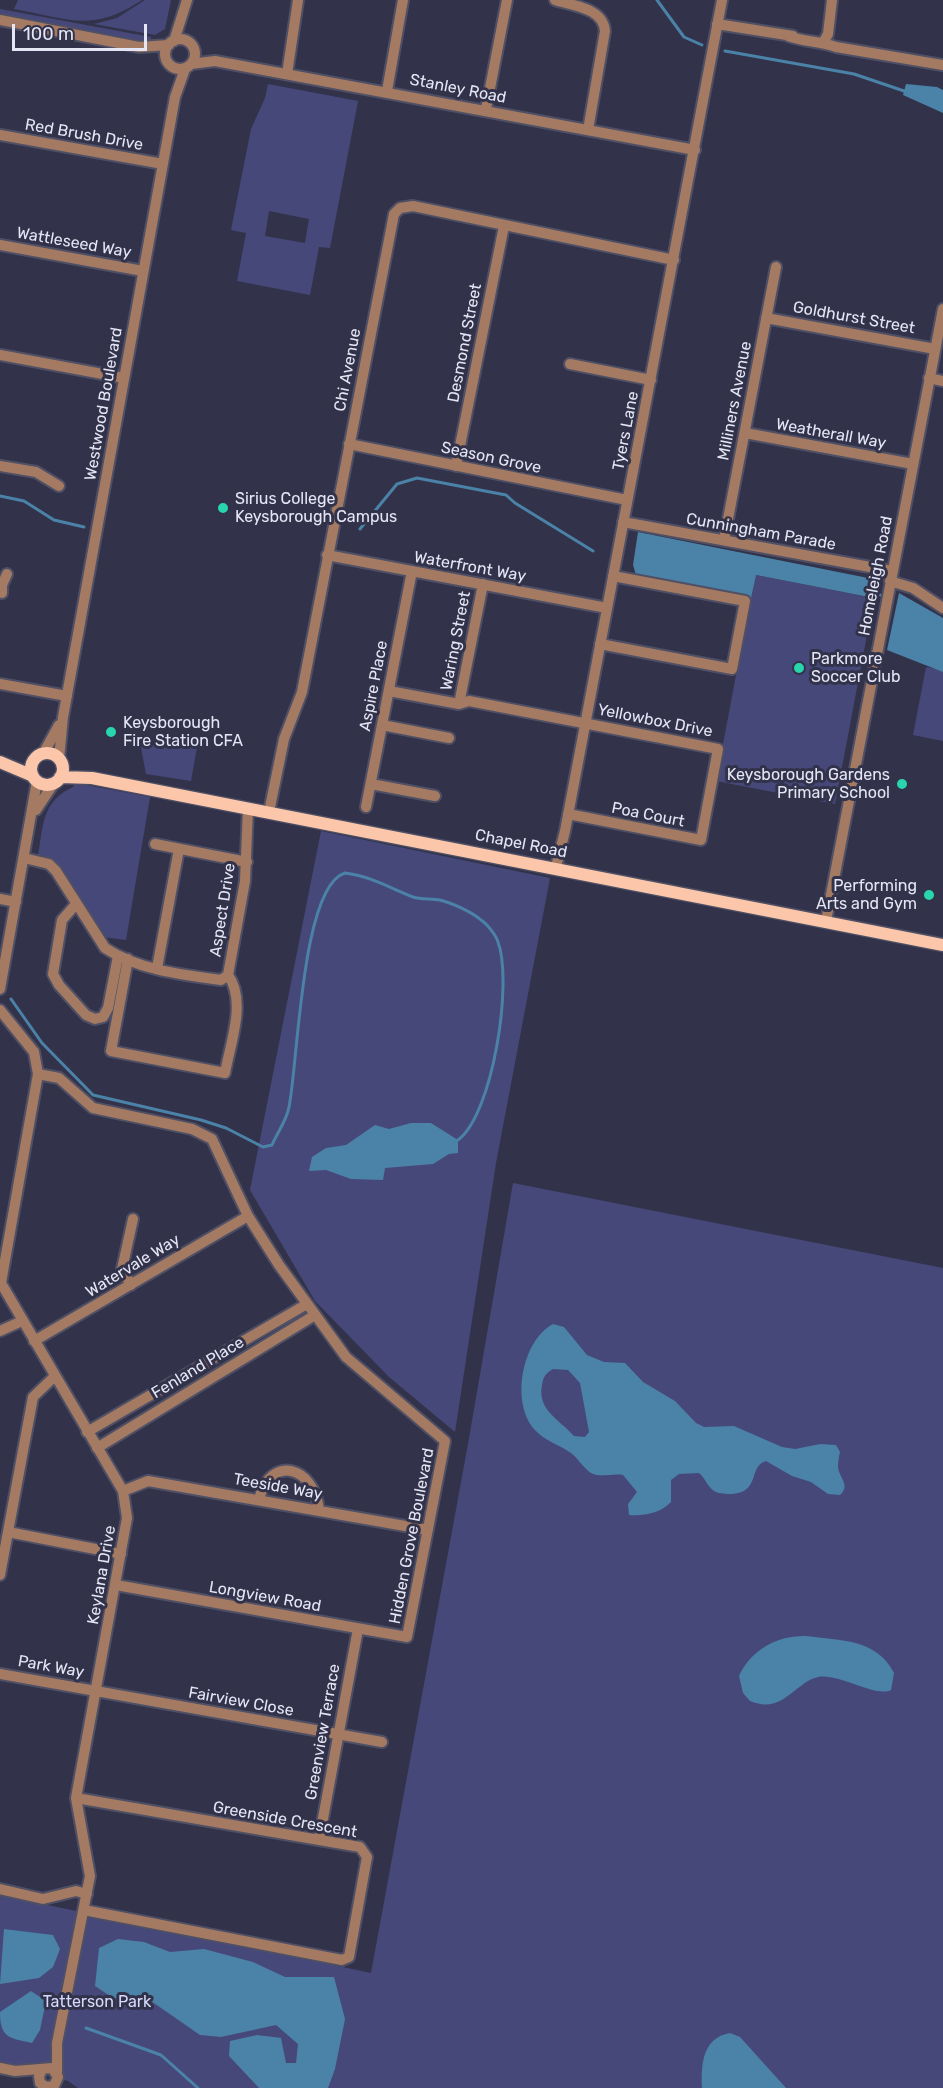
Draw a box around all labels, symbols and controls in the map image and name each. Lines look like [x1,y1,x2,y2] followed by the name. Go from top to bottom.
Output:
[15,12,150,50] scale bar
[23,23,74,45] text: 100 m
[408,70,508,108] street label: Stanley Road
[23,115,145,155] street label: Red Brush Drive
[15,223,133,263] street label: Wattleseed Way
[444,282,486,404] street label: Desmond Street
[792,298,916,338] street label: Goldhurst Street
[81,326,127,482] street label: Westwood Boulevard
[331,327,365,413] street label: Chi Avenue
[714,340,756,462] street label: Milliners Avenue
[609,390,643,472] street label: Tyers Lane
[774,415,888,453] street label: Weatherall Way
[439,438,543,478] street label: Season Grove
[235,489,397,527] place label: Sirius College Keysborough Campus
[216,501,230,515] marker: Sirius College Keysborough Campus
[685,509,837,555] street label: Cunningham Parade
[855,514,897,638] street label: Homeleigh Road
[412,548,528,586] street label: Waterfront Way
[437,590,475,692] street label: Waring Street
[356,639,392,733] street label: Aspire Place
[811,649,900,687] place label: Parkmore Soccer Club
[792,661,806,675] marker: Parkmore Soccer Club
[596,700,714,742] street label: Yellowbox Drive
[123,713,243,751] place label: Keysborough Fire Station CFA
[104,725,118,739] marker: Keysborough Fire Station CFA
[727,765,890,803] place label: Keysborough Gardens Primary School
[895,777,909,791] marker: Keysborough Gardens Primary School
[610,799,686,831] street label: Poa Court
[473,826,569,862] street label: Chapel Road
[206,862,240,958] street label: Aspect Drive
[816,876,917,914] place label: Performing Arts and Gym
[922,888,936,902] marker: Performing Arts and Gym
[82,1230,184,1302] street label: Watervale Way
[148,1333,248,1403] street label: Fenland Place
[386,1446,438,1626] street label: Hidden Grove Boulevard
[232,1470,324,1504] street label: Teeside Way
[84,1524,120,1626] street label: Keylana Drive
[207,1578,323,1616] street label: Longview Road
[16,1652,86,1682] street label: Park Way
[302,1662,344,1802] street label: Greenview Terrace
[187,1683,295,1721] street label: Fairview Close
[211,1798,359,1842] street label: Greenside Crescent
[43,1992,151,2012] park label: Tatterson Park

